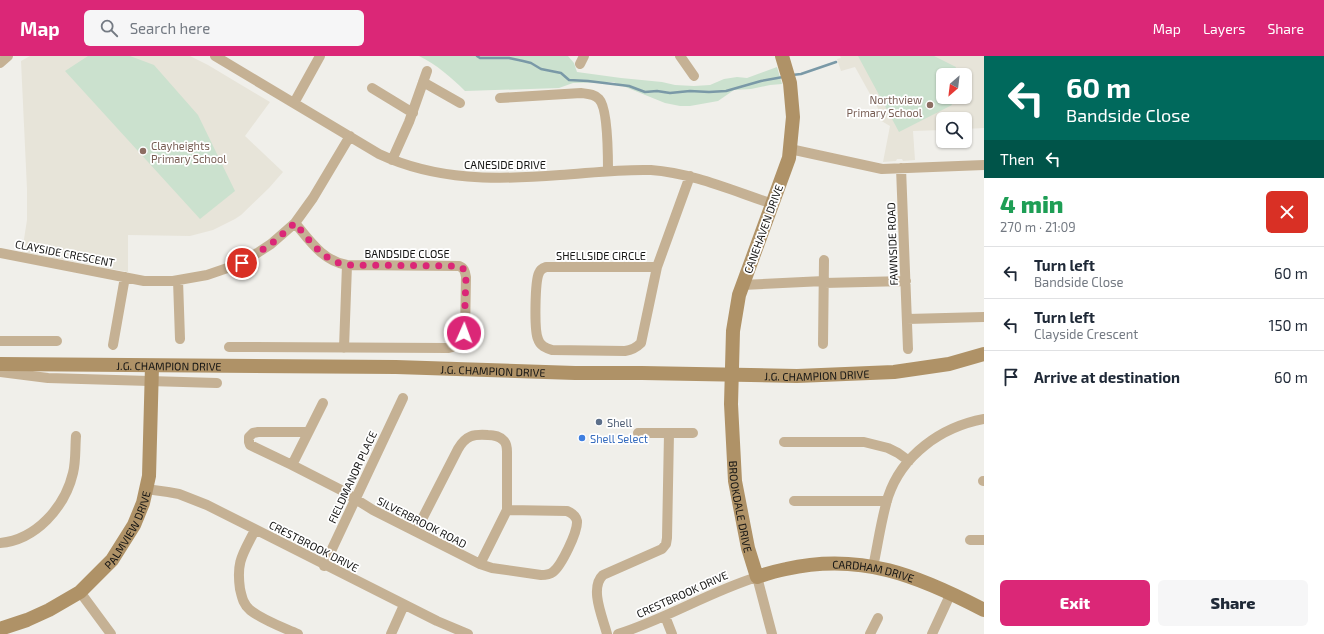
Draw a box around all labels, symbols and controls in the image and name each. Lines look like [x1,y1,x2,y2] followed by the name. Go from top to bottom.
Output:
[84,10,364,46] search box
[20,17,60,40] text: Map
[98,17,120,39] icon: search
[130,19,210,37] text: Search here
[1153,20,1181,37] text: Map
[1203,20,1245,37] text: Layers
[1267,20,1304,37] text: Share
[936,68,972,104] north arrow
[936,68,972,148] map controls
[1066,70,1131,104] text: 60 m
[1000,72,1052,124] icon: left
[847,93,923,119] place label: Northview Primary School
[925,100,935,110] marker: Northview Primary School
[1066,104,1190,126] text: Bandside Close
[936,112,972,148] button: search
[151,139,227,165] place label: Clayheights Primary School
[138,146,148,156] marker: Clayheights Primary School
[1042,148,1064,170] icon: left
[1000,150,1034,168] text: Then
[464,158,546,171] street label: CANESIDE DRIVE
[741,183,785,275] street label: CANEHAVEN DRIVE
[1000,189,1064,218] text: 4 min
[1266,191,1308,233] button: close
[884,202,900,286] street label: FAWNSIDE ROAD
[1000,219,1076,235] text: 270 m · 21:09
[14,237,117,269] street label: CLAYSIDE CRESCENT
[225,246,259,280] pin
[364,247,450,260] street label: BANDSIDE CLOSE
[556,249,646,262] street label: SHELLSIDE CIRCLE
[231,252,253,274] icon: arrive
[1034,256,1095,274] text: Turn left
[1000,262,1022,284] icon: left
[1274,264,1308,282] text: 60 m
[1034,274,1124,290] text: Bandside Close
[1034,308,1095,326] text: Turn left
[443,312,485,354] position arrow
[1000,314,1022,336] icon: left
[1268,316,1308,334] text: 150 m
[1034,326,1138,342] text: Clayside Crescent
[116,358,222,372] street label: J.G. CHAMPION DRIVE
[440,362,546,379] street label: J.G. CHAMPION DRIVE
[1000,366,1022,388] icon: arrive
[764,367,870,383] street label: J.G. CHAMPION DRIVE
[1034,368,1180,386] text: Arrive at destination
[1274,368,1308,386] text: 60 m
[607,416,633,429] place label: Shell
[594,417,604,427] marker: Shell
[325,429,379,525] street label: FIELDMANOR PLACE
[590,432,648,445] place label: Shell Select
[577,433,587,443] marker: Shell Select
[727,460,756,554] street label: BROOKDALE DRIVE
[101,489,152,571] street label: PALMVIEW DRIVE
[375,494,469,550] street label: SILVERBROOK ROAD
[267,518,361,574] street label: CRESTBROOK DRIVE
[832,557,916,584] street label: CARDHAM DRIVE
[634,568,730,620] street label: CRESTBROOK DRIVE
[1000,580,1150,626] button: Exit
[1158,580,1308,626] button: Share

